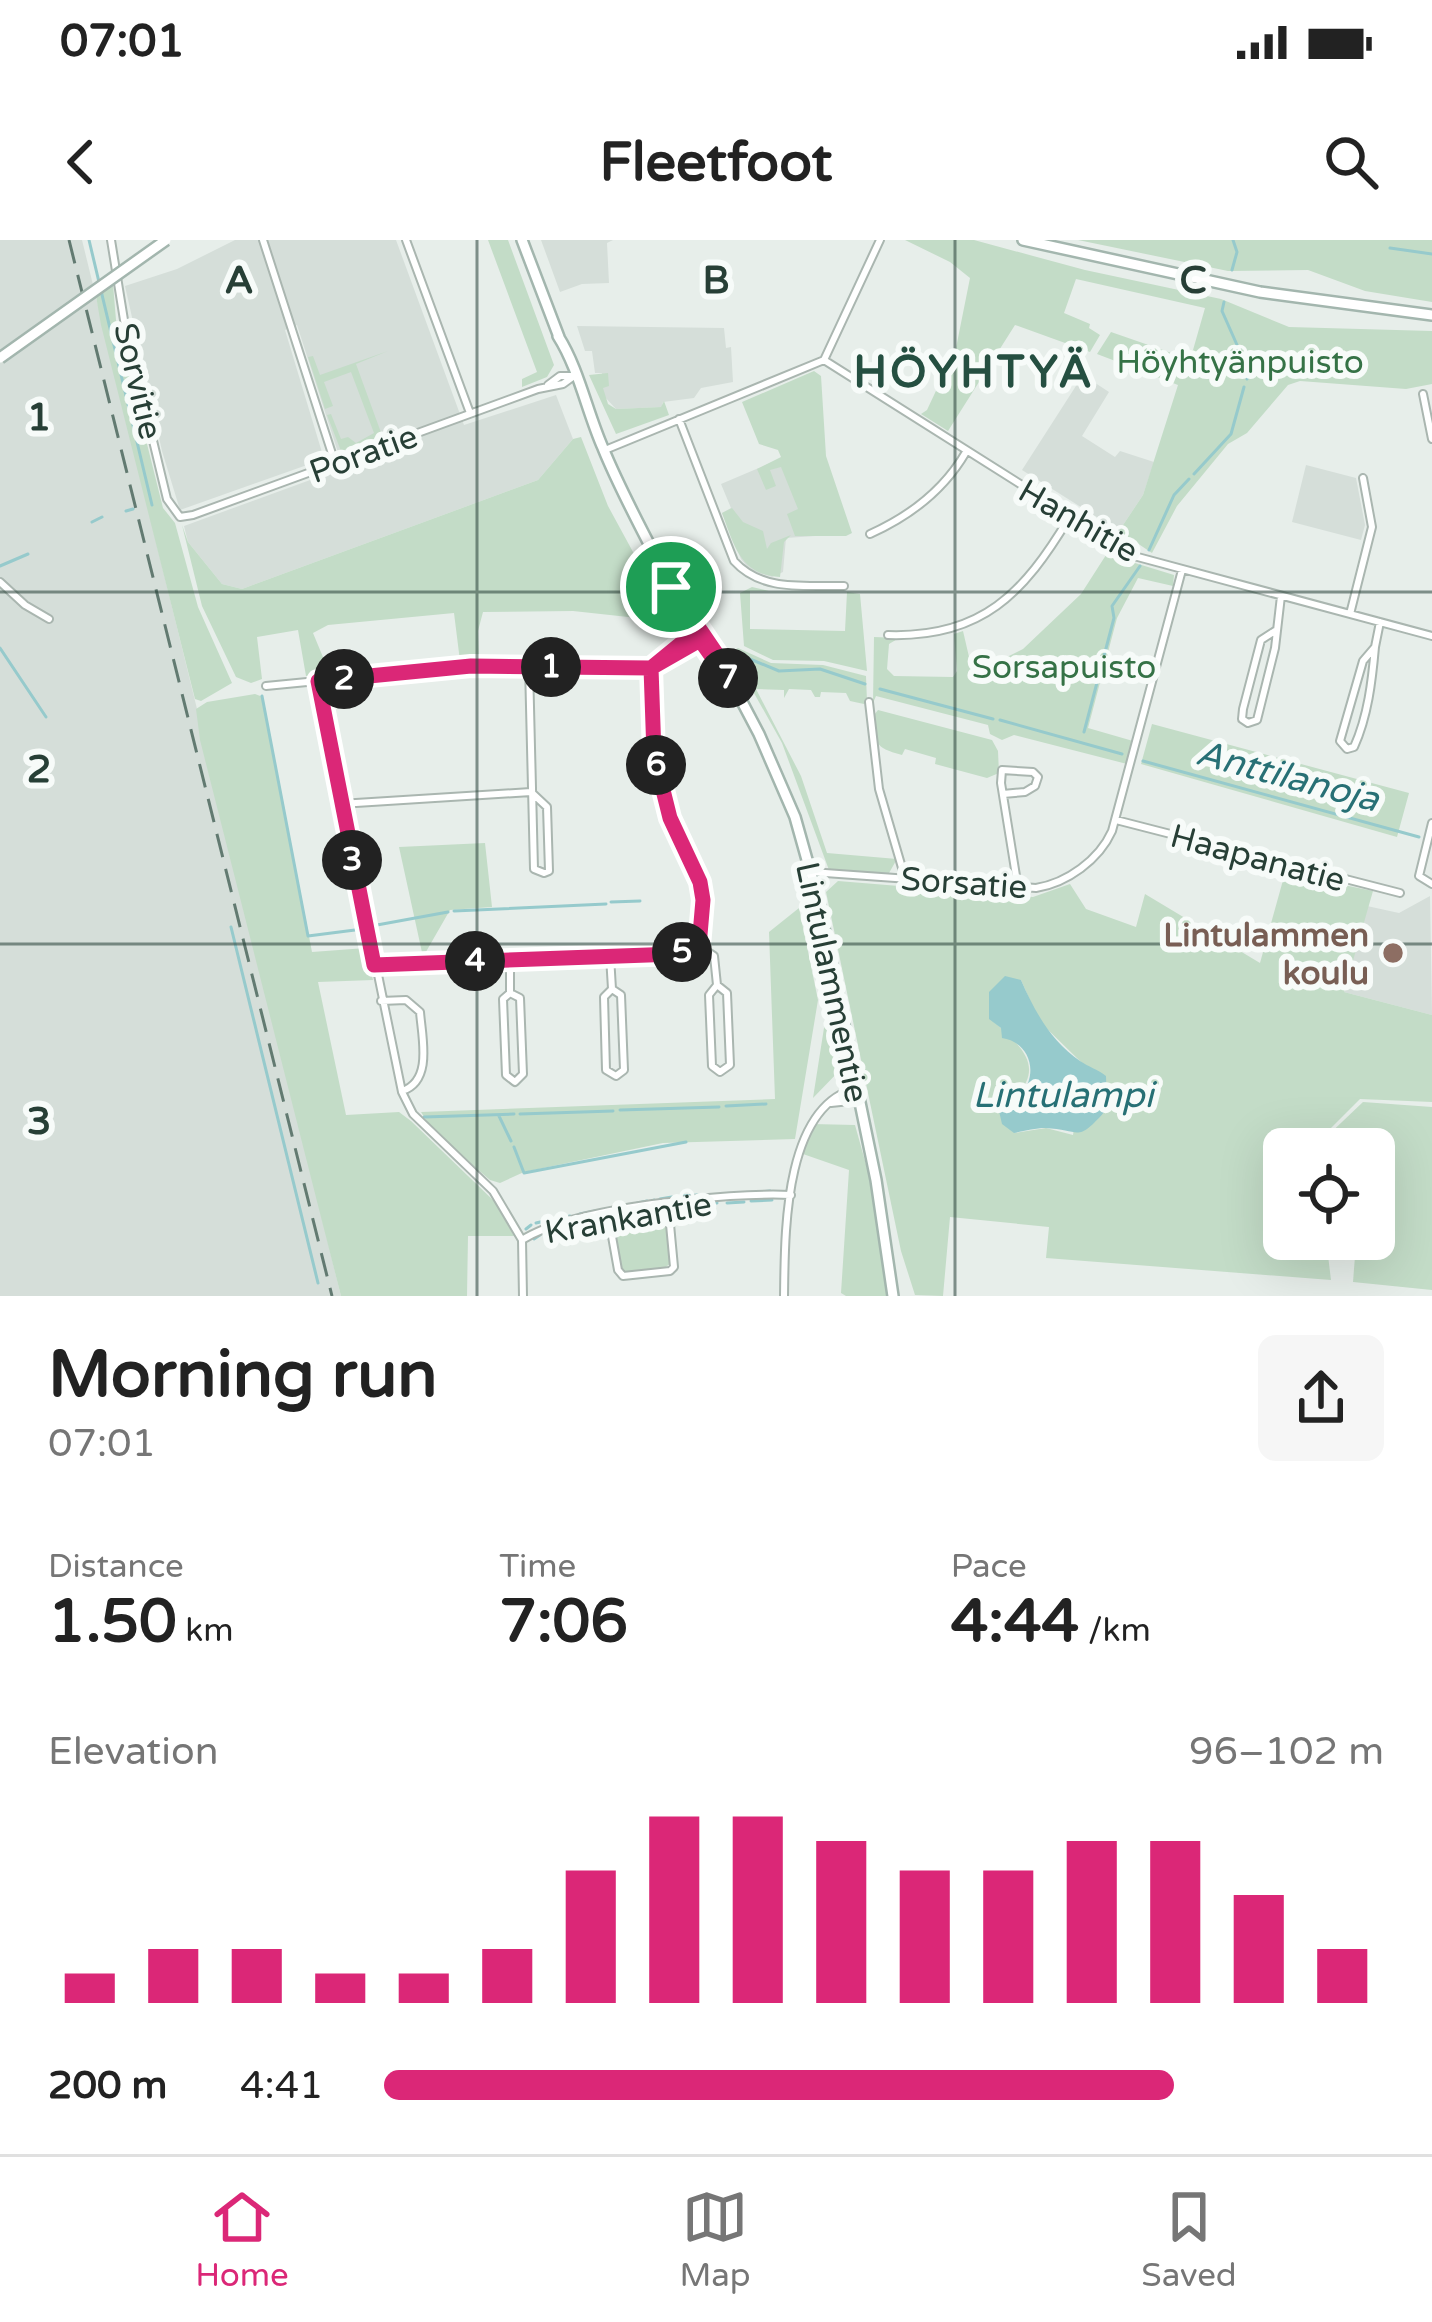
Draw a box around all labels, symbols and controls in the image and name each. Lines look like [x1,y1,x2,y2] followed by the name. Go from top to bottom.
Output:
[60,15,185,69] text: 07:01
[48,129,114,195] icon: back
[1318,129,1384,195] icon: search
[600,130,832,195] text: Fleetfoot
[224,257,254,304] text: A
[702,257,730,304] text: B
[1179,257,1207,304] text: C
[105,319,170,443] street label: Sorvitie
[1116,343,1364,382] park label: Höyhtyänpuisto
[853,346,1095,400] district label: HÖYHTYÄ
[27,394,51,441] text: 1
[304,417,423,492] street label: Poratie
[1012,472,1145,571] street label: Hanhitie
[620,536,722,638] pin
[638,554,704,620] icon: arrive
[521,637,581,697] pin: 1
[541,647,561,686] text: 1
[698,648,758,708] pin: 7
[972,648,1156,687] park label: Sorsapuisto
[314,649,374,709] pin: 2
[718,658,738,697] text: 7
[334,659,354,698] text: 2
[1192,731,1384,822] water label: Anttilanoja
[626,735,686,795] pin: 6
[646,745,666,784] text: 6
[27,746,51,793] text: 2
[1166,816,1349,900] street label: Haapanatie
[322,830,382,890] pin: 3
[342,840,362,879] text: 3
[787,858,876,1106] street label: Lintulammentie
[899,860,1028,907] street label: Sorsatie
[1163,916,1369,993] place label: Lintulammen koulu
[652,922,712,982] pin: 5
[445,931,505,991] pin: 4
[672,932,692,971] text: 5
[1380,940,1406,966] marker: Lintulammen koulu
[465,941,485,980] text: 4
[973,1074,1157,1117] water label: Lintulampi
[27,1098,51,1145] text: 3
[1263,1128,1395,1260] map controls
[1263,1128,1395,1260] button: locate
[542,1185,715,1252] street label: Krankantie
[48,1335,438,1415] text: Morning run
[1258,1335,1384,1461] button: share
[48,1420,156,1467] text: 07:01
[48,1547,184,1586] text: Distance
[499,1547,576,1586] text: Time
[951,1547,1027,1586] text: Pace
[48,1586,177,1658] text: 1.50
[499,1586,628,1658] text: 7:06
[951,1586,1079,1658] text: 4:44
[177,1611,234,1650] text: km
[1079,1611,1151,1650] text: /km
[48,1728,218,1775] text: Elevation
[1189,1728,1384,1775] text: 96–102 m
[48,2062,167,2109] text: 200 m
[240,2062,324,2109] text: 4:41
[195,2184,289,2295] tab: Home
[679,2184,751,2295] tab: Map
[1141,2184,1237,2295] tab: Saved

